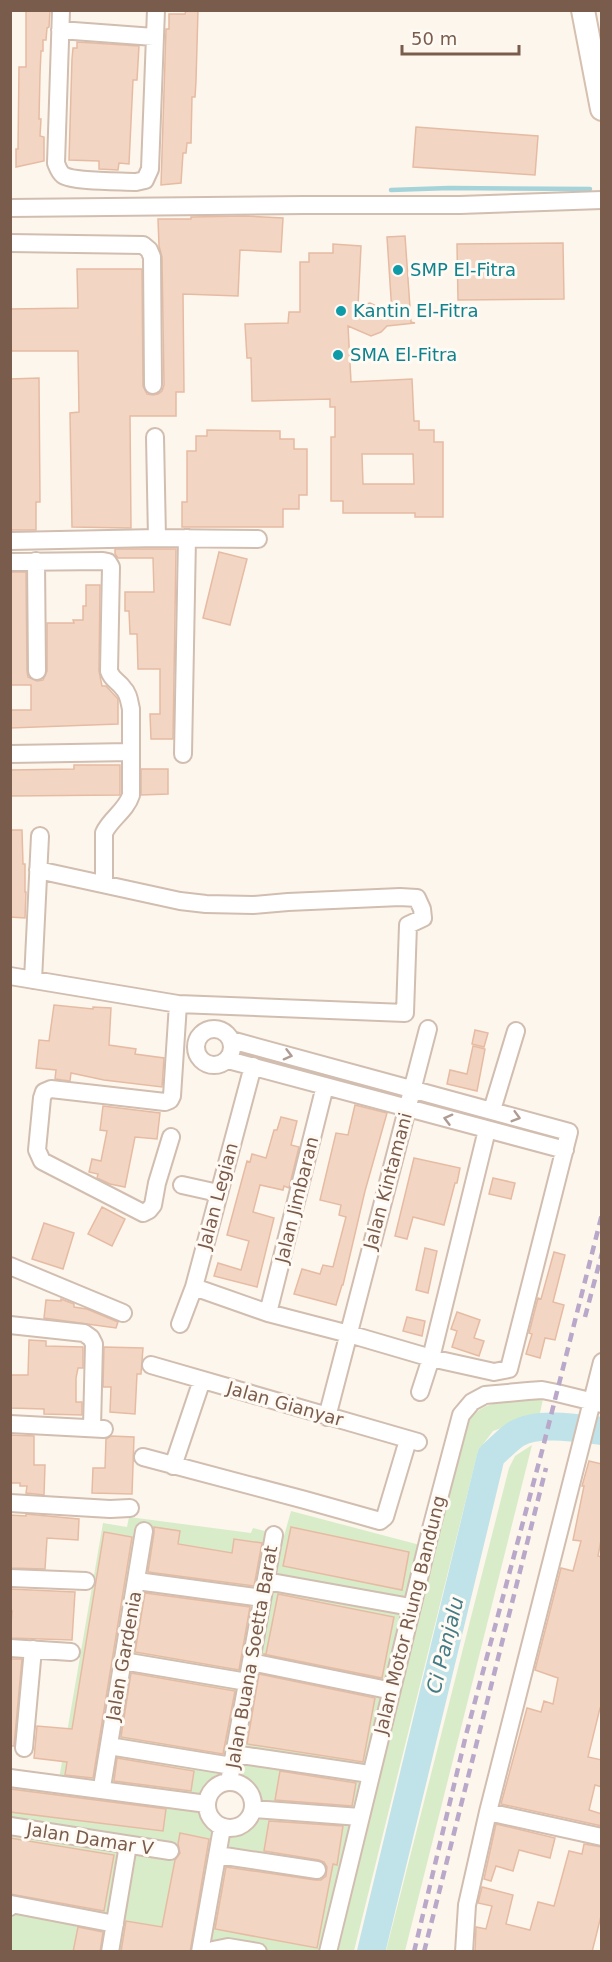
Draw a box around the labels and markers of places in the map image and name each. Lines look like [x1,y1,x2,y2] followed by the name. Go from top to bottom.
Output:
[410,259,516,280] place label: SMP El-Fitra
[391,263,405,277] marker: SMP El-Fitra
[353,300,479,321] place label: Kantin El-Fitra
[334,304,348,318] marker: Kantin El-Fitra
[350,344,457,365] place label: SMA El-Fitra
[331,348,345,362] marker: SMA El-Fitra

